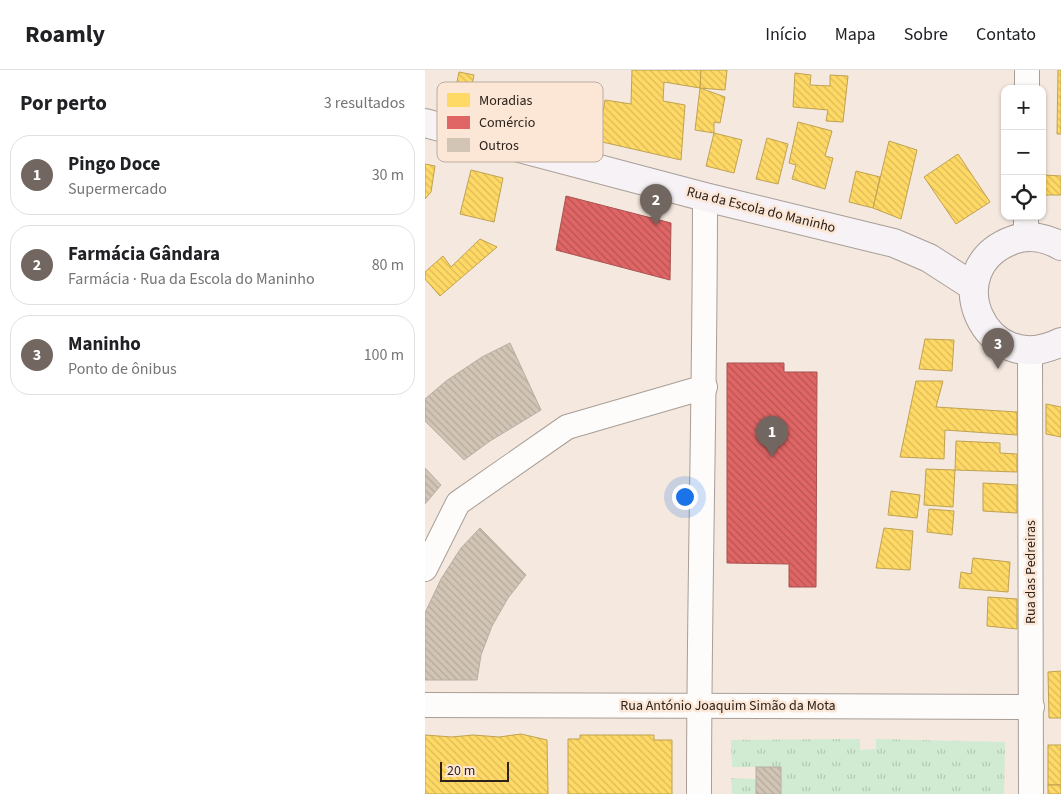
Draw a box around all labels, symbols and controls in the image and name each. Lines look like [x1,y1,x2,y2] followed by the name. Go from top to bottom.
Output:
[25,17,105,52] text: Roamly
[765,22,807,47] text: Início
[835,22,876,47] text: Mapa
[904,22,948,47] text: Sobre
[976,22,1036,47] text: Contato
[437,82,603,162] legend
[1001,85,1046,220] map controls
[1001,85,1046,130] button: +
[20,88,107,118] text: Por perto
[479,91,533,111] text: Moradias
[324,92,405,114] text: 3 resultados
[479,113,535,133] text: Comércio
[1001,130,1046,175] button: −
[479,136,519,156] text: Outros
[68,151,160,178] text: Pingo Doce
[33,164,41,186] text: 1
[372,164,404,186] text: 30 m
[1001,175,1046,220] button: locate
[68,178,167,200] text: Supermercado
[684,182,838,238] street label: Rua da Escola do Maninho
[640,184,672,225] pin: 2
[68,241,220,268] text: Farmácia Gândara
[33,254,41,276] text: 2
[372,254,404,276] text: 80 m
[68,268,315,290] text: Farmácia · Rua da Escola do Maninho
[982,328,1014,369] pin: 3
[68,331,141,358] text: Maninho
[33,344,41,366] text: 3
[364,344,404,366] text: 100 m
[68,358,177,380] text: Ponto de ônibus
[756,416,788,457] pin: 1
[672,484,698,510] your location
[1021,520,1041,624] street label: Rua das Pedreiras
[620,696,836,716] street label: Rua António Joaquim Simão da Mota
[440,759,509,782] scale bar
[447,761,475,781] text: 20 m

